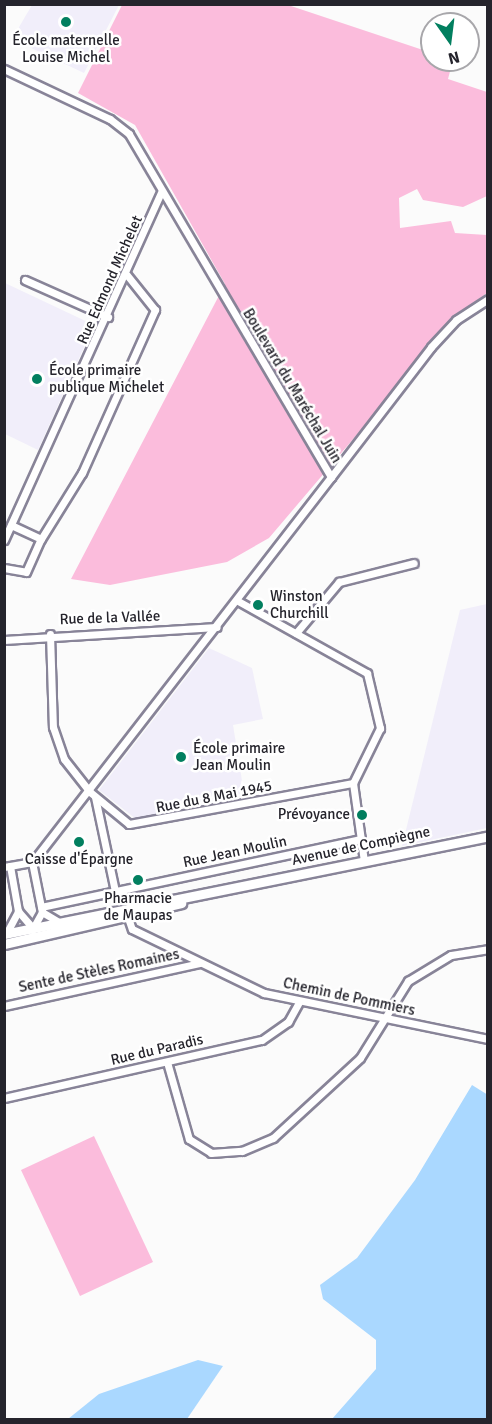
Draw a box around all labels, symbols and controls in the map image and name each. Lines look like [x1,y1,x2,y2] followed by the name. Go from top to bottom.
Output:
[420,12,480,72] north arrow
[59,15,73,29] marker: École maternelle Louise Michel
[12,31,120,66] place label: École maternelle Louise Michel
[446,46,462,69] text: N
[73,213,147,347] street label: Rue Edmond Michelet
[239,305,345,467] street label: Boulevard du Maréchal Juin
[49,361,164,396] place label: École primaire publique Michelet
[30,372,44,386] marker: École primaire publique Michelet
[270,587,329,622] place label: Winston Churchill
[251,598,265,612] marker: Winston Churchill
[59,607,161,629] street label: Rue de la Vallée
[193,739,285,774] place label: École primaire Jean Moulin
[174,750,188,764] marker: École primaire Jean Moulin
[154,777,274,817] street label: Rue du 8 Mai 1945
[278,806,350,824] place label: Prévoyance
[355,808,369,822] marker: Prévoyance
[290,823,432,869] street label: Avenue de Compiègne
[181,832,289,872] street label: Rue Jean Moulin
[72,835,86,849] marker: Caisse d'Épargne
[25,851,133,869] place label: Caisse d'Épargne
[131,873,145,887] marker: Pharmacie de Maupas
[104,889,172,924] place label: Pharmacie de Maupas
[17,945,181,997] street label: Sente de Stèles Romaines
[281,974,417,1020] street label: Chemin de Pommiers
[109,1031,205,1069] street label: Rue du Paradis

